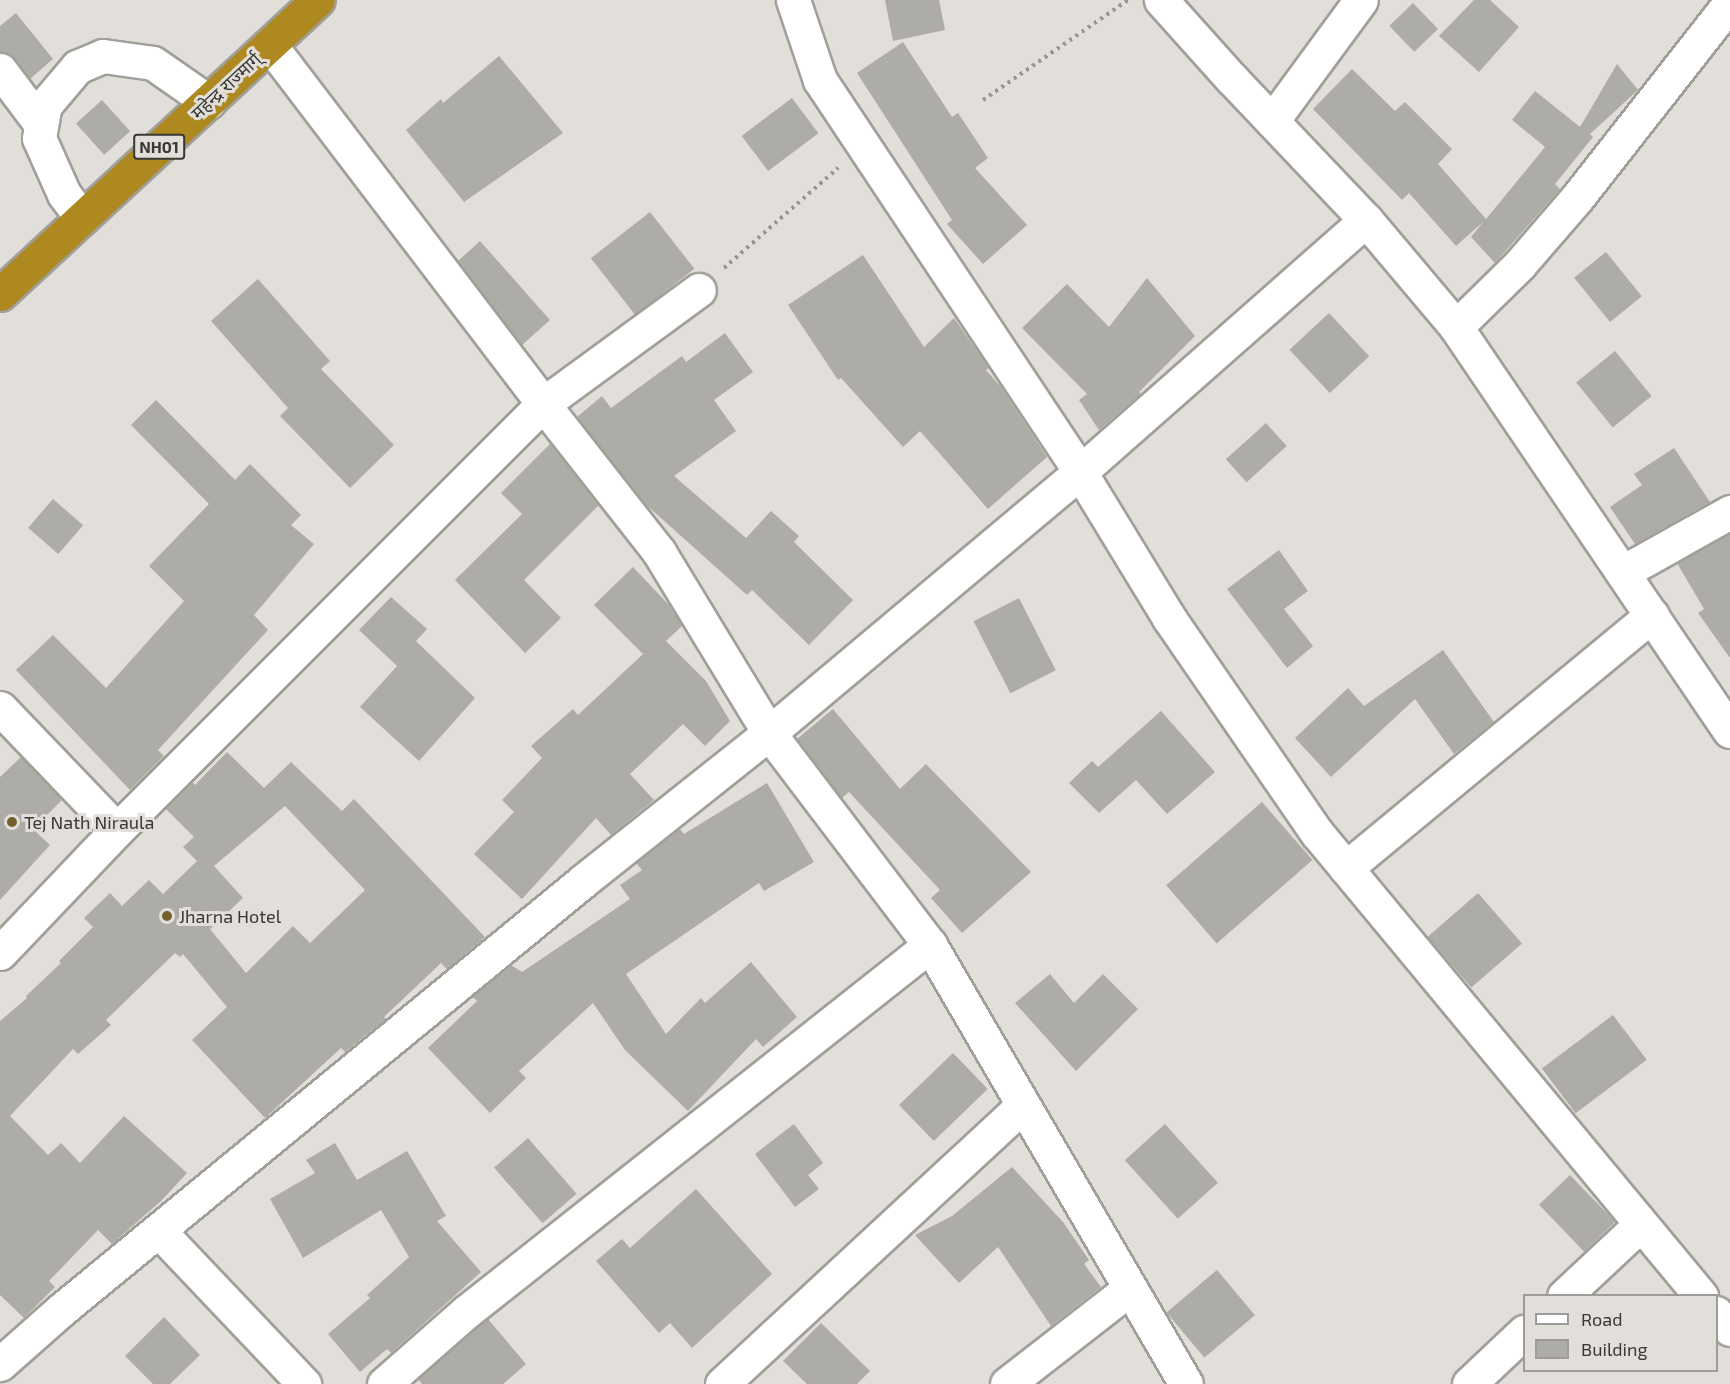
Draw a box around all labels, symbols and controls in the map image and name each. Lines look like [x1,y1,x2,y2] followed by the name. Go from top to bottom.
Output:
[187,48,265,124] street label: महेन्द्र राज्मार्ग्
[132,134,186,160] road number: NH01
[24,811,154,833] place label: Tej Nath Niraula
[5,815,19,829] marker: Tej Nath Niraula
[179,905,281,927] place label: Jharna Hotel
[160,909,174,923] marker: Jharna Hotel
[1523,1294,1718,1372] legend
[1581,1308,1622,1330] text: Road
[1581,1338,1648,1360] text: Building

